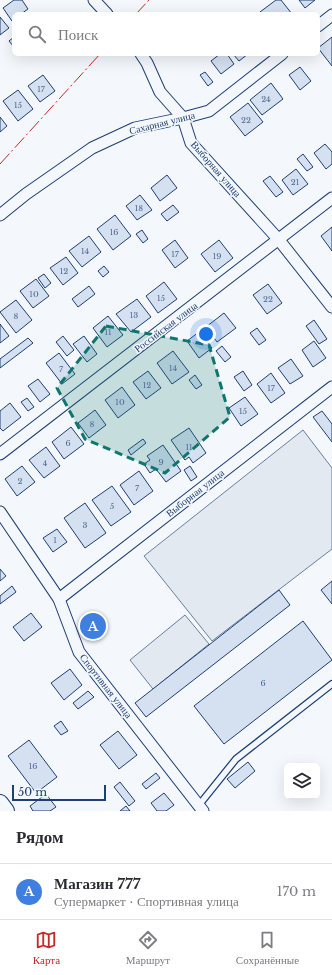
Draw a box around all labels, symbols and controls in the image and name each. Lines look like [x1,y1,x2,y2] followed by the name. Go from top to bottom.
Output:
[12,12,320,56] search box
[26,23,48,45] icon: search
[58,25,98,44] text: Поиск
[37,84,46,94] house number: 17
[261,94,271,104] house number: 24
[14,100,23,110] house number: 15
[128,108,197,137] street label: Сахарная улица
[241,115,251,125] house number: 22
[188,138,244,200] street label: Выборная улица
[291,177,300,187] house number: 21
[135,203,143,213] house number: 18
[110,227,118,237] house number: 16
[81,246,89,256] house number: 14
[171,249,180,259] house number: 17
[213,251,221,261] house number: 19
[60,266,68,276] house number: 12
[29,289,39,299] house number: 10
[157,293,166,303] house number: 15
[263,294,273,304] house number: 22
[132,299,201,355] street label: Российская улица
[130,310,138,320] house number: 13
[14,311,19,321] house number: 8
[196,324,216,344] your location
[104,327,112,337] house number: 11
[169,363,177,373] house number: 14
[59,364,64,374] house number: 7
[143,380,151,390] house number: 12
[267,383,276,393] house number: 17
[115,397,125,407] house number: 10
[239,406,248,416] house number: 15
[90,419,95,429] house number: 8
[65,438,71,448] house number: 6
[185,442,193,452] house number: 11
[158,457,164,467] house number: 9
[43,458,48,468] house number: 4
[163,466,227,520] street label: Выборная улица
[18,476,23,486] house number: 2
[135,483,140,493] house number: 7
[110,501,115,511] house number: 5
[83,520,88,530] house number: 3
[53,535,57,545] house number: 1
[80,611,106,641] pin: A
[77,651,136,721] street label: Спортивная улица
[260,678,266,688] house number: 6
[29,761,37,771] house number: 16
[284,763,320,799] map controls
[284,763,320,799] button: layers
[12,783,106,802] scale bar
[18,785,47,799] text: 50 m
[16,827,64,848] text: Рядом
[54,874,141,893] text: Магазин 777
[24,883,34,900] text: A
[277,883,316,900] text: 170 m
[54,893,239,910] text: Супермаркет · Спортивная улица
[33,929,60,967] tab: Карта
[126,929,170,967] tab: Маршрут
[236,929,299,967] tab: Сохранённые

